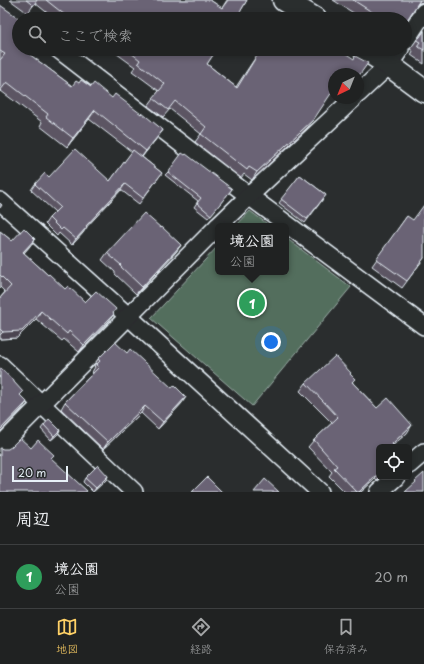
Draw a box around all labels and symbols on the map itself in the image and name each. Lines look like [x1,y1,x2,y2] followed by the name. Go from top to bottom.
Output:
[328,68,364,104] north arrow
[239,288,265,318] pin: 1
[261,332,281,352] your location
[12,464,68,483] scale bar

